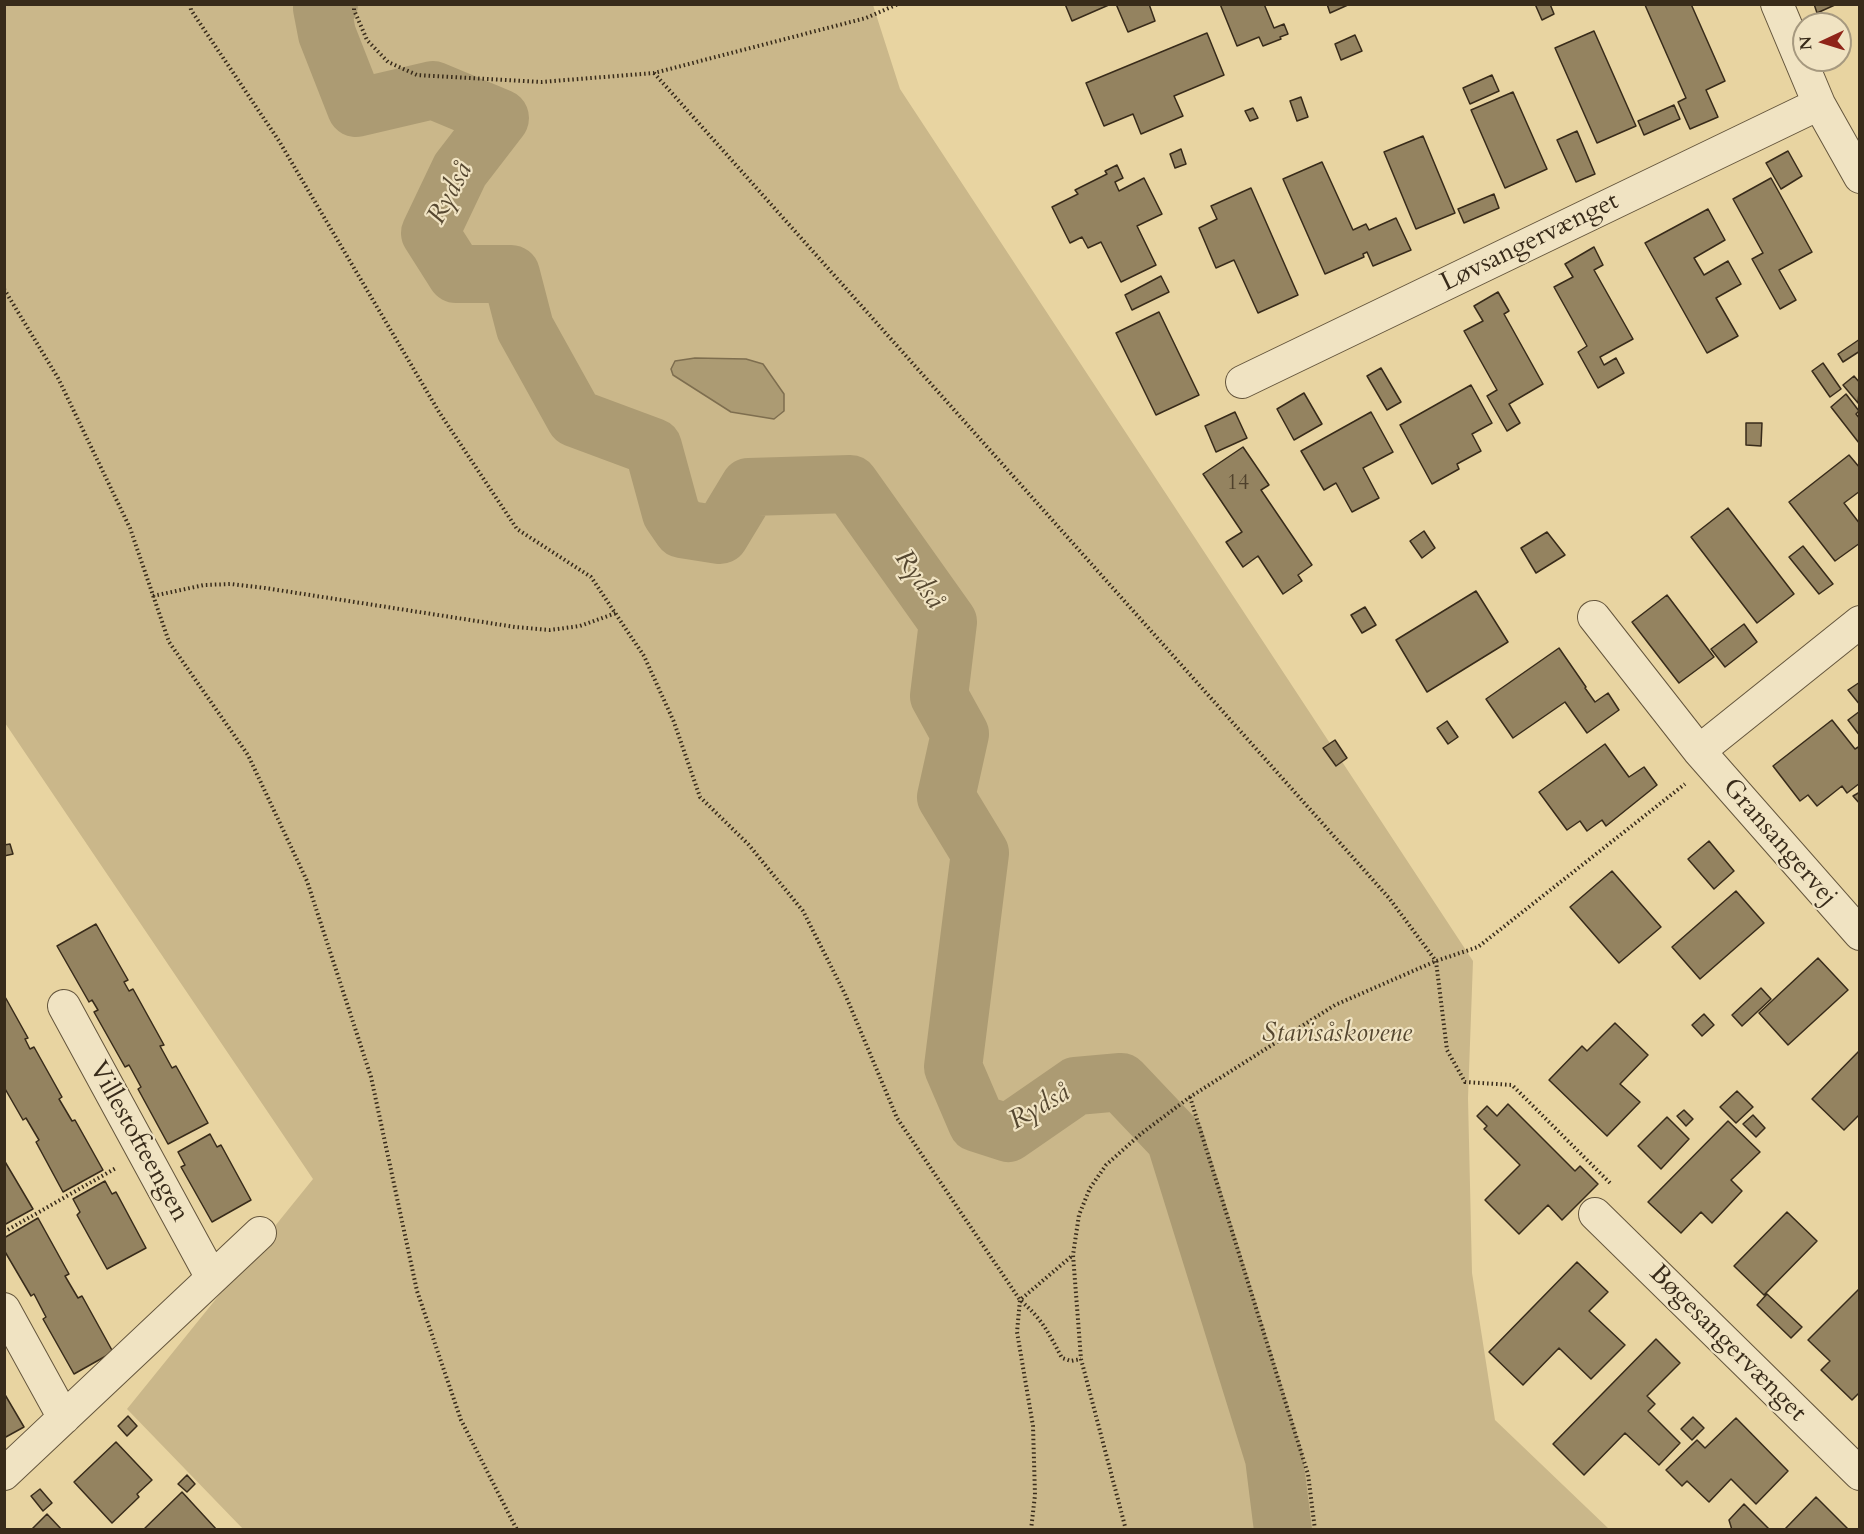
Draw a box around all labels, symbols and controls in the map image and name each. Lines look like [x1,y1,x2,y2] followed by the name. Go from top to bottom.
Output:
[1792,12,1852,72] north arrow
[1795,35,1817,51] text: N
[422,158,480,230] water label: Rydså
[1436,186,1624,300] street label: Løvsangervænget
[1227,471,1249,497] house number: 14
[886,544,950,616] water label: Rydså
[1715,773,1843,913] street label: Gransangervej
[1262,1019,1412,1051] park label: Stavisåskovene
[81,1057,195,1227] street label: Villestofteengen
[1004,1078,1076,1138] water label: Rydså
[1642,1259,1812,1429] street label: Bøgesangervænget

